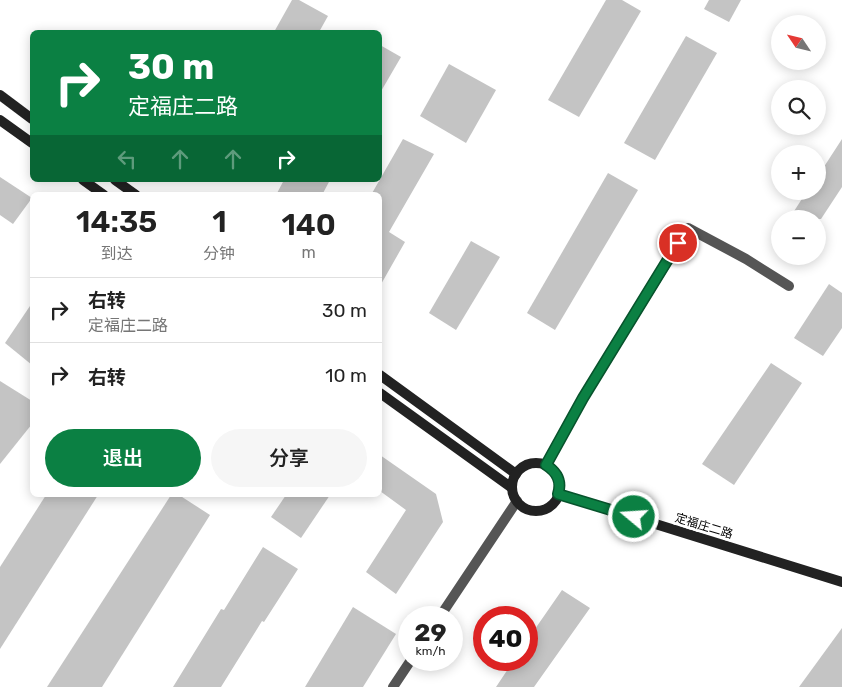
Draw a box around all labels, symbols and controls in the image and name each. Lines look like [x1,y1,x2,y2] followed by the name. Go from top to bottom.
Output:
[771,15,826,70] north arrow
[771,15,826,265] map controls
[128,46,214,88] text: 30 m
[45,50,110,115] icon: right
[771,80,826,135] button: search
[128,93,238,120] text: 定福庄二路
[113,145,141,173] icon: left
[166,145,194,173] icon: ahead
[219,145,247,173] icon: ahead
[272,145,300,173] icon: right
[771,145,826,200] button: +
[76,204,157,240] text: 14:35
[212,204,227,240] text: 1
[281,207,336,243] text: 140
[771,210,826,265] button: −
[657,222,699,264] pin
[664,229,692,257] icon: arrive
[302,243,316,262] text: m
[101,244,133,263] text: 到达
[203,244,235,263] text: 分钟
[88,289,126,312] text: 右转
[45,296,73,324] icon: right
[322,299,367,322] text: 30 m
[88,316,168,335] text: 定福庄二路
[45,361,73,389] icon: right
[325,364,367,387] text: 10 m
[88,366,126,389] text: 右转
[45,429,201,487] button: 退出
[211,429,367,487] button: 分享
[607,490,659,542] position arrow
[673,511,735,541] street label: 定福庄二路
[473,606,538,671] speed limit sign: 40
[414,618,447,647] text: 29
[416,644,445,658] text: km/h

